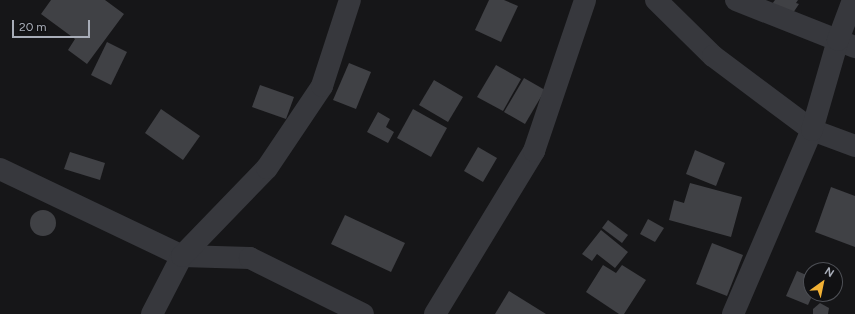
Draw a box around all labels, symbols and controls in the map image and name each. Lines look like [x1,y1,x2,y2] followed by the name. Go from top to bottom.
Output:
[14,12,92,38] scale bar
[19,20,47,34] text: 20 m
[803,262,843,302] north arrow
[822,265,836,280] text: N

